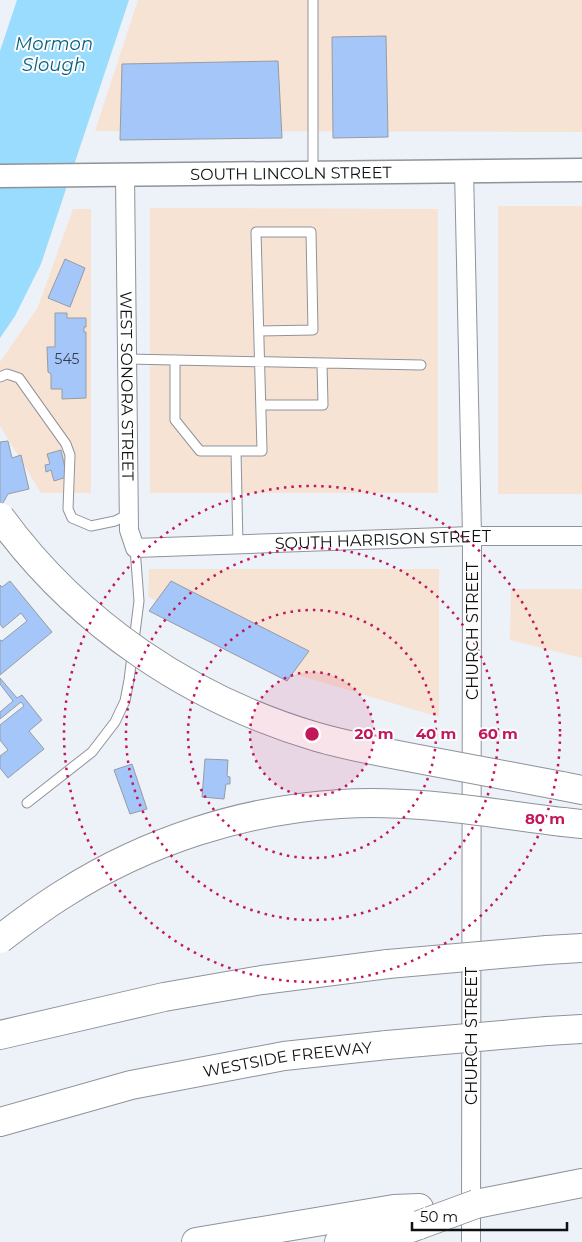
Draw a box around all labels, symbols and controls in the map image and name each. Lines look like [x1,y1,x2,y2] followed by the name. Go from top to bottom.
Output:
[15,33,93,76] water label: Mormon Slough
[190,162,393,184] street label: SOUTH LINCOLN STREET
[117,291,138,482] street label: WEST SONORA STREET
[54,350,80,368] house number: 545
[274,527,492,553] street label: SOUTH HARRISON STREET
[463,561,482,700] street label: CHURCH STREET
[354,724,394,743] text: 20 m
[416,724,456,743] text: 40 m
[478,724,518,743] text: 60 m
[303,725,321,743] centre of rings
[525,809,565,828] text: 80 m
[462,966,481,1105] street label: CHURCH STREET
[201,1037,374,1081] street label: WESTSIDE FREEWAY
[412,1200,567,1232] scale bar
[420,1207,458,1226] text: 50 m

